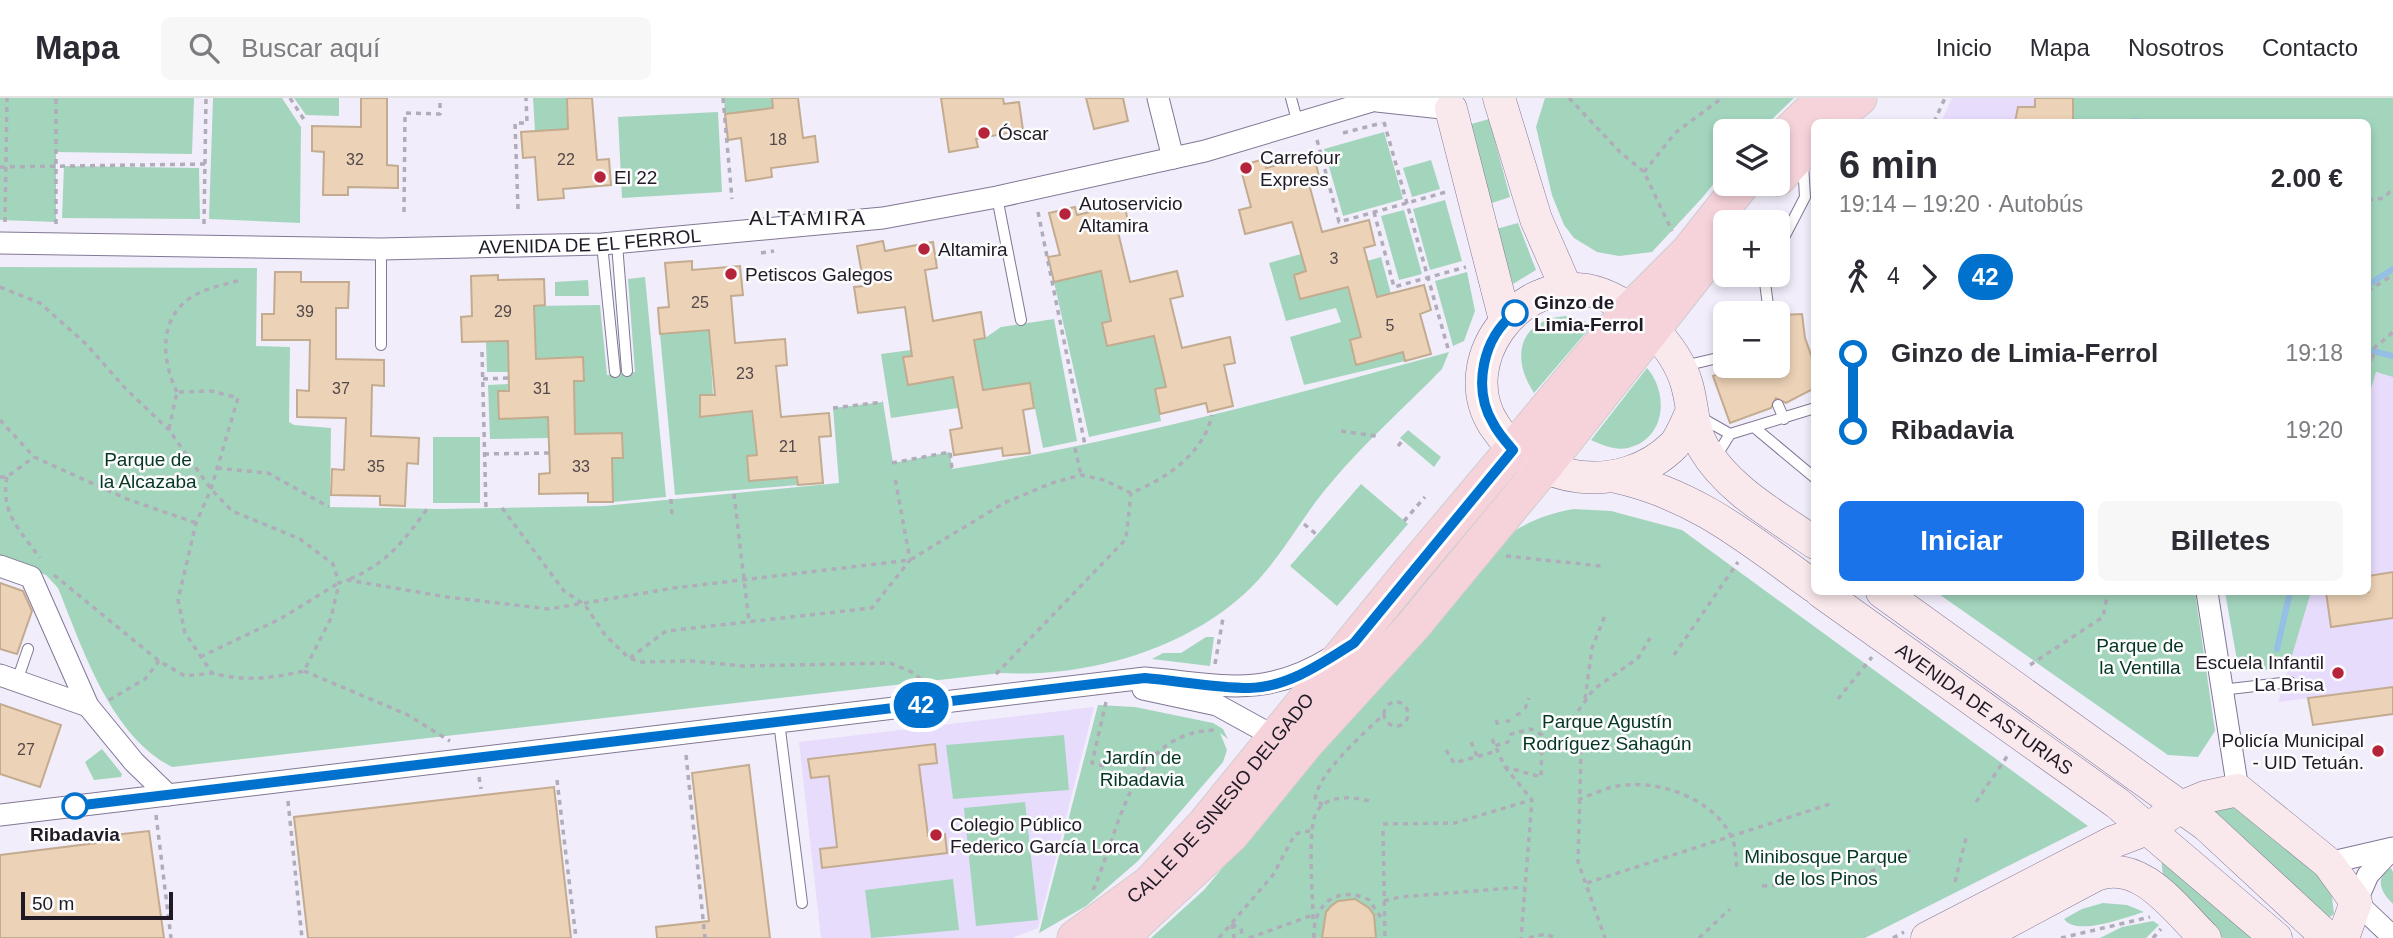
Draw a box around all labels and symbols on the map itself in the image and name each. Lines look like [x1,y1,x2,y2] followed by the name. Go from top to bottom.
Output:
[998,123,1049,144] place label: Óscar
[976,125,992,141] marker: Óscar
[769,131,787,148] house number: 18
[1260,147,1341,190] place label: Carrefour Express
[346,151,364,168] house number: 32
[557,151,575,168] house number: 22
[1238,160,1254,176] marker: Carrefour Express
[614,167,657,188] place label: El 22
[592,169,608,185] marker: El 22
[1079,193,1183,236] place label: Autoservicio Altamira
[749,206,867,229] district label: ALTAMIRA
[1057,206,1073,222] marker: Autoservicio Altamira
[478,225,702,258] street label: AVENIDA DE EL FERROL
[938,239,1008,260] place label: Altamira
[916,241,932,257] marker: Altamira
[1330,250,1339,267] house number: 3
[745,264,893,285] place label: Petiscos Galegos
[723,266,739,282] marker: Petiscos Galegos
[1534,292,1644,335] place label: Ginzo de Limia-Ferrol
[691,294,709,311] house number: 25
[1502,300,1528,326] marker: Ginzo de Limia-Ferrol
[296,303,314,320] house number: 39
[494,303,512,320] house number: 29
[1386,317,1395,334] house number: 5
[736,365,754,382] house number: 23
[332,380,350,397] house number: 37
[533,380,551,397] house number: 31
[779,438,797,455] house number: 21
[99,449,197,492] park label: Parque de la Alcazaba
[367,458,385,475] house number: 35
[572,458,590,475] house number: 33
[2096,635,2184,678] park label: Parque de la Ventilla
[1892,639,2077,779] street label: AVENIDA DE ASTURIAS
[2195,652,2324,695] place label: Escuela Infantil La Brisa
[2330,665,2346,681] marker: Escuela Infantil La Brisa
[890,682,953,728] line badge: 42
[1123,689,1318,908] street label: CALLE DE SINESIO DELGADO
[1522,711,1692,754] park label: Parque Agustín Rodríguez Sahagún
[2221,730,2364,773] place label: Policía Municipal - UID Tetuán.
[17,741,35,758] house number: 27
[2370,743,2386,759] marker: Policía Municipal - UID Tetuán.
[1100,747,1185,790] park label: Jardín de Ribadavia
[62,793,88,819] marker: Ribadavia
[950,814,1139,857] place label: Colegio Público Federico García Lorca
[30,824,120,845] place label: Ribadavia
[928,827,944,843] marker: Colegio Público Federico García Lorca
[1744,846,1908,889] park label: Minibosque Parque de los Pinos
[21,889,173,921] scale bar

